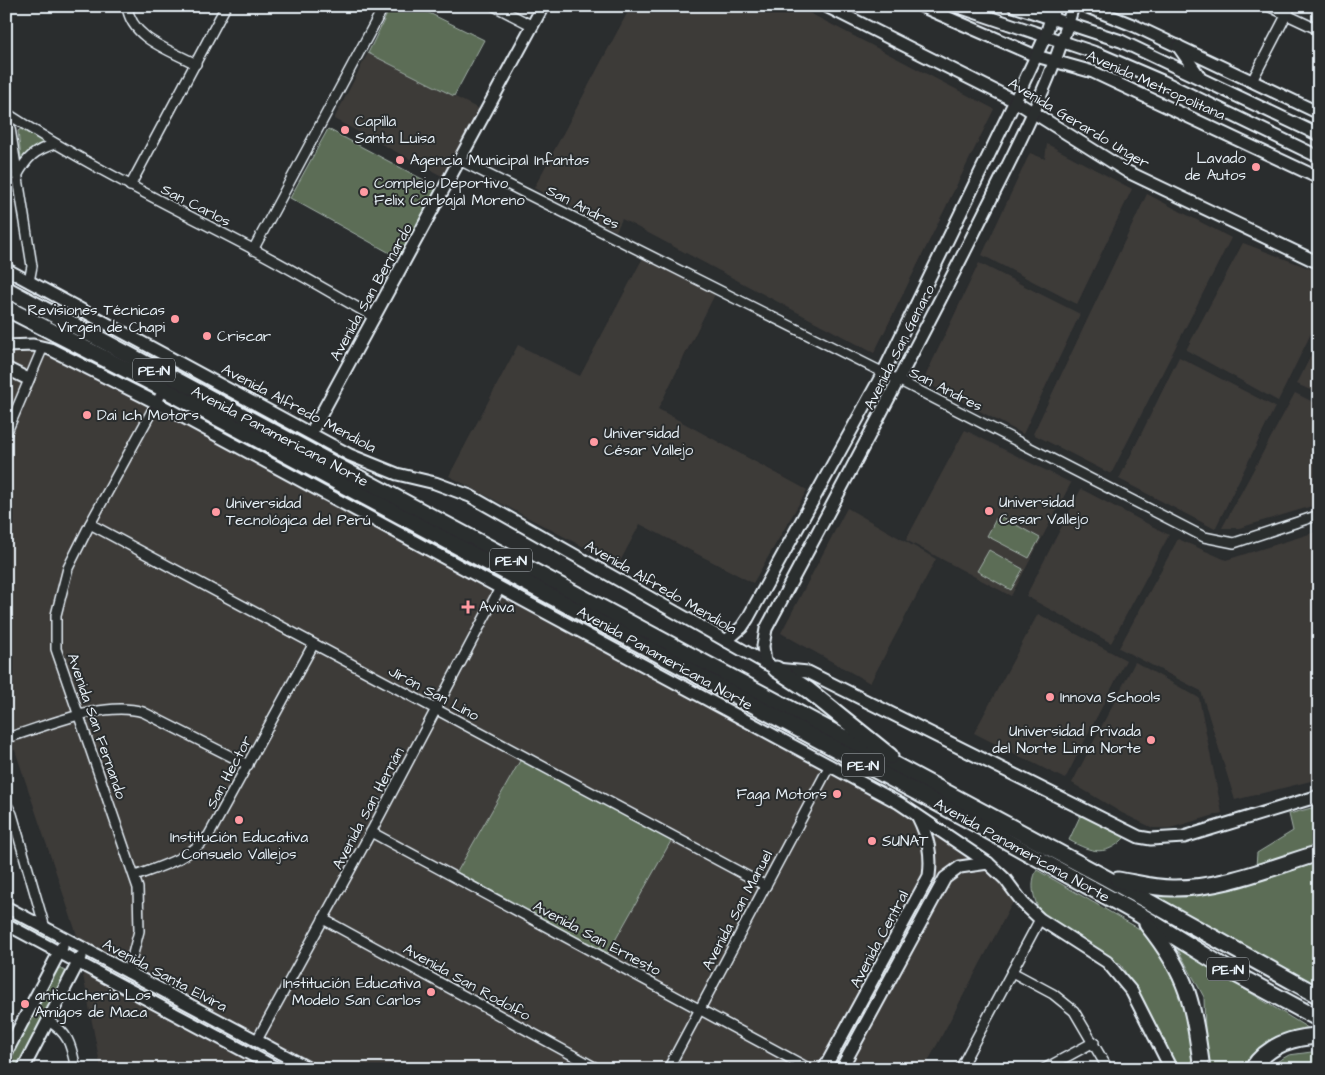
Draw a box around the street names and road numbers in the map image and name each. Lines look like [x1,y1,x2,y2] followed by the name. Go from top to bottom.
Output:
[1083,45,1229,126] street label: Avenida Metropolitana
[1004,73,1153,175] street label: Avenida Gerardo Unger
[157,179,235,232] street label: San Carlos
[543,180,623,235] street label: San Andres
[325,219,418,365] street label: Avenida San Bernardo
[859,281,940,413] street label: Avenida San Genaro
[133,358,175,382] road number: PE-1N
[218,359,380,458] street label: Avenida Alfredo Mendiola
[906,362,986,417] street label: San Andres
[187,381,372,492] street label: Avenida Panamericana Norte
[581,535,741,640] street label: Avenida Alfredo Mendiola
[490,548,532,572] road number: PE-1N
[573,601,756,716] street label: Avenida Panamericana Norte
[62,650,132,802] street label: Avenida San Fernando
[385,661,483,726] street label: Jirón San Lino
[201,732,258,813] street label: San Hector
[327,743,410,873] street label: Avenida San Hernán
[842,754,884,776] road number: PE-1N
[930,793,1113,908] street label: Avenida Panamericana Norte
[697,847,778,974] street label: Avenida San Manuel
[845,887,914,991] street label: Avenida Central
[529,896,665,981] street label: Avenida San Ernesto
[99,934,231,1017] street label: Avenida Santa Elvira
[399,939,535,1026] street label: Avenida San Rodolfo
[1207,958,1249,981] road number: PE-1N

